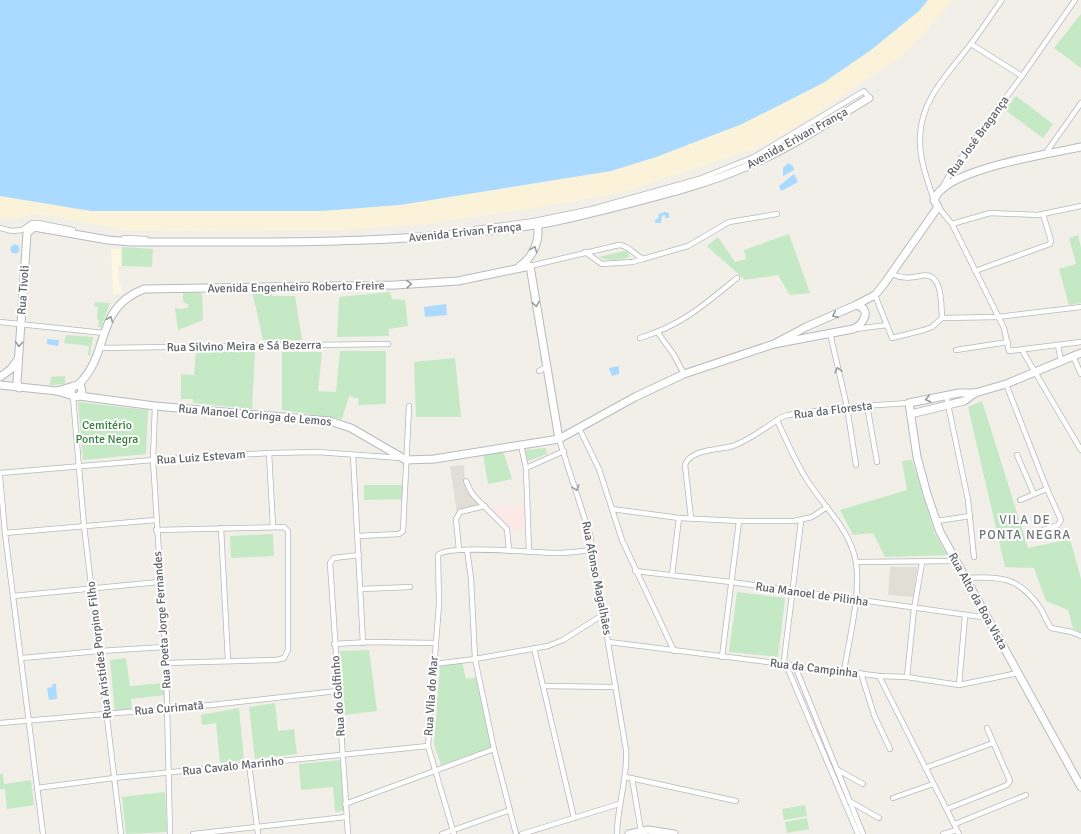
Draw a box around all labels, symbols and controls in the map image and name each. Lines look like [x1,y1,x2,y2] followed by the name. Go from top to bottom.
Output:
[944,93,1013,180] street label: Rua José Bragança
[744,104,850,172] street label: Avenida Erivan França
[408,219,522,246] street label: Avenida Erivan França
[529,245,537,252] one-way arrow
[14,265,33,315] street label: Rua Tivoli
[207,278,385,297] street label: Avenida Engenheiro Roberto Freire
[406,280,412,289] one-way arrow
[531,301,540,307] one-way arrow
[831,310,838,318] one-way arrow
[105,316,113,323] one-way arrow
[166,338,322,355] street label: Rua Silvino Meira e Sá Bezerra
[15,341,24,347] one-way arrow
[835,367,843,373] one-way arrow
[925,394,931,402] one-way arrow
[793,398,873,423] street label: Rua da Floresta
[178,401,332,430] street label: Rua Manoel Coringa de Lemos
[76,418,138,447] park label: Cemitério Ponte Negra
[156,447,246,468] street label: Rua Luiz Estevam
[571,485,580,492] one-way arrow
[979,512,1071,543] district label: VILA DE PONTA NEGRA
[578,520,615,636] street label: Rua Afonso Magalhães
[945,550,1010,652] street label: Rua Alto da Boa Vista
[150,551,175,689] street label: Rua Poeta Jorge Fernandes
[754,579,869,610] street label: Rua Manoel de Pilinha
[84,580,115,720] street label: Rua Aristides Porpino Filho
[328,655,349,737] street label: Rua do Golfinho
[421,655,442,736] street label: Rua Vila do Mar
[769,656,859,681] street label: Rua da Campinha
[134,698,204,719] street label: Rua Curimatã
[182,754,285,779] street label: Rua Cavalo Marinho

